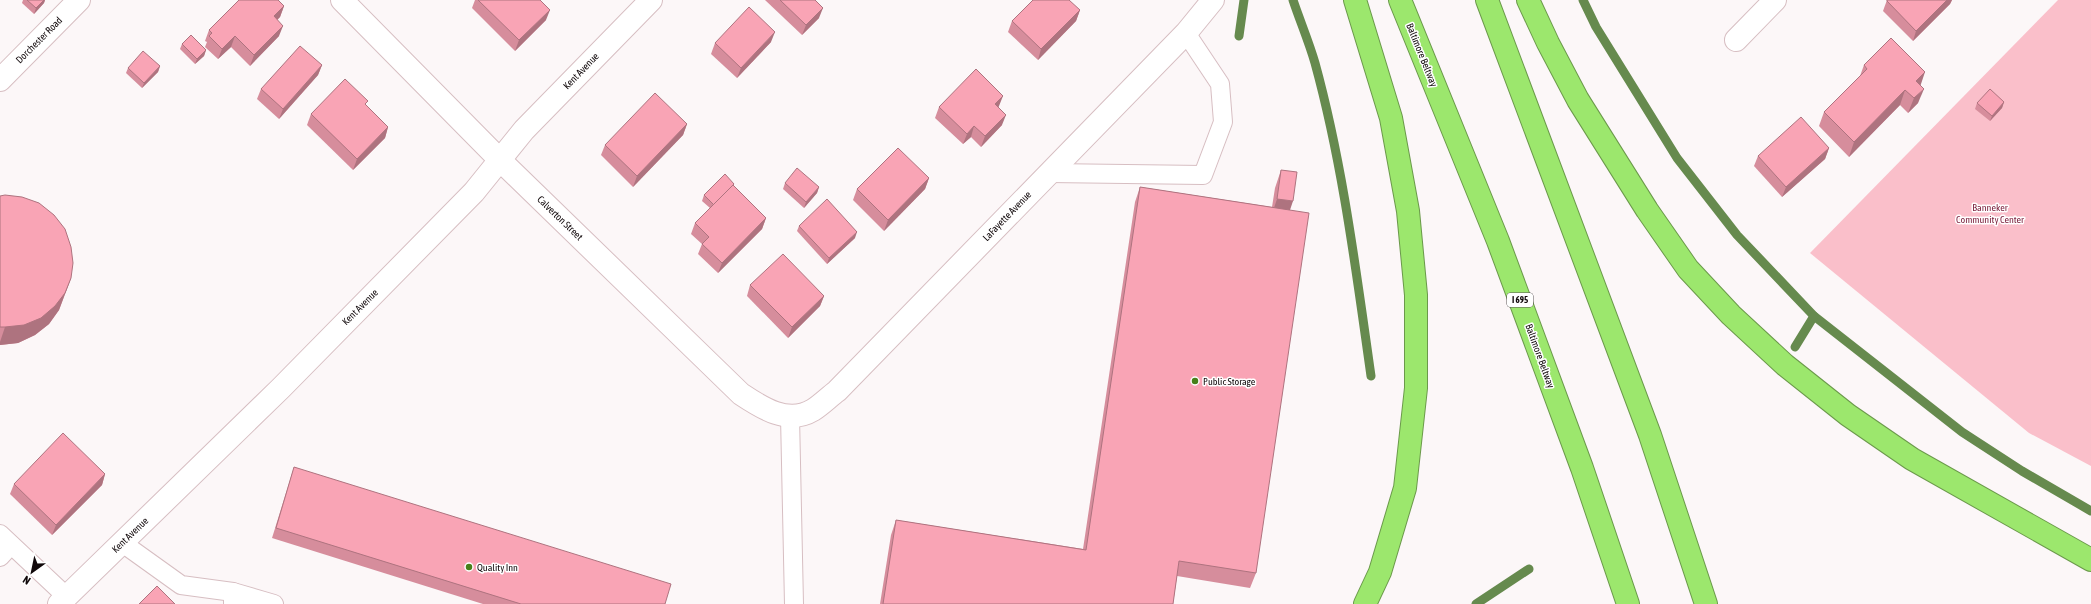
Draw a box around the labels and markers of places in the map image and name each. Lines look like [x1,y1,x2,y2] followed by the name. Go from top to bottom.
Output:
[1190,376,1200,386] marker: Public Storage
[1203,376,1256,387] place label: Public Storage
[464,562,474,572] marker: Quality Inn
[477,562,518,573] place label: Quality Inn

